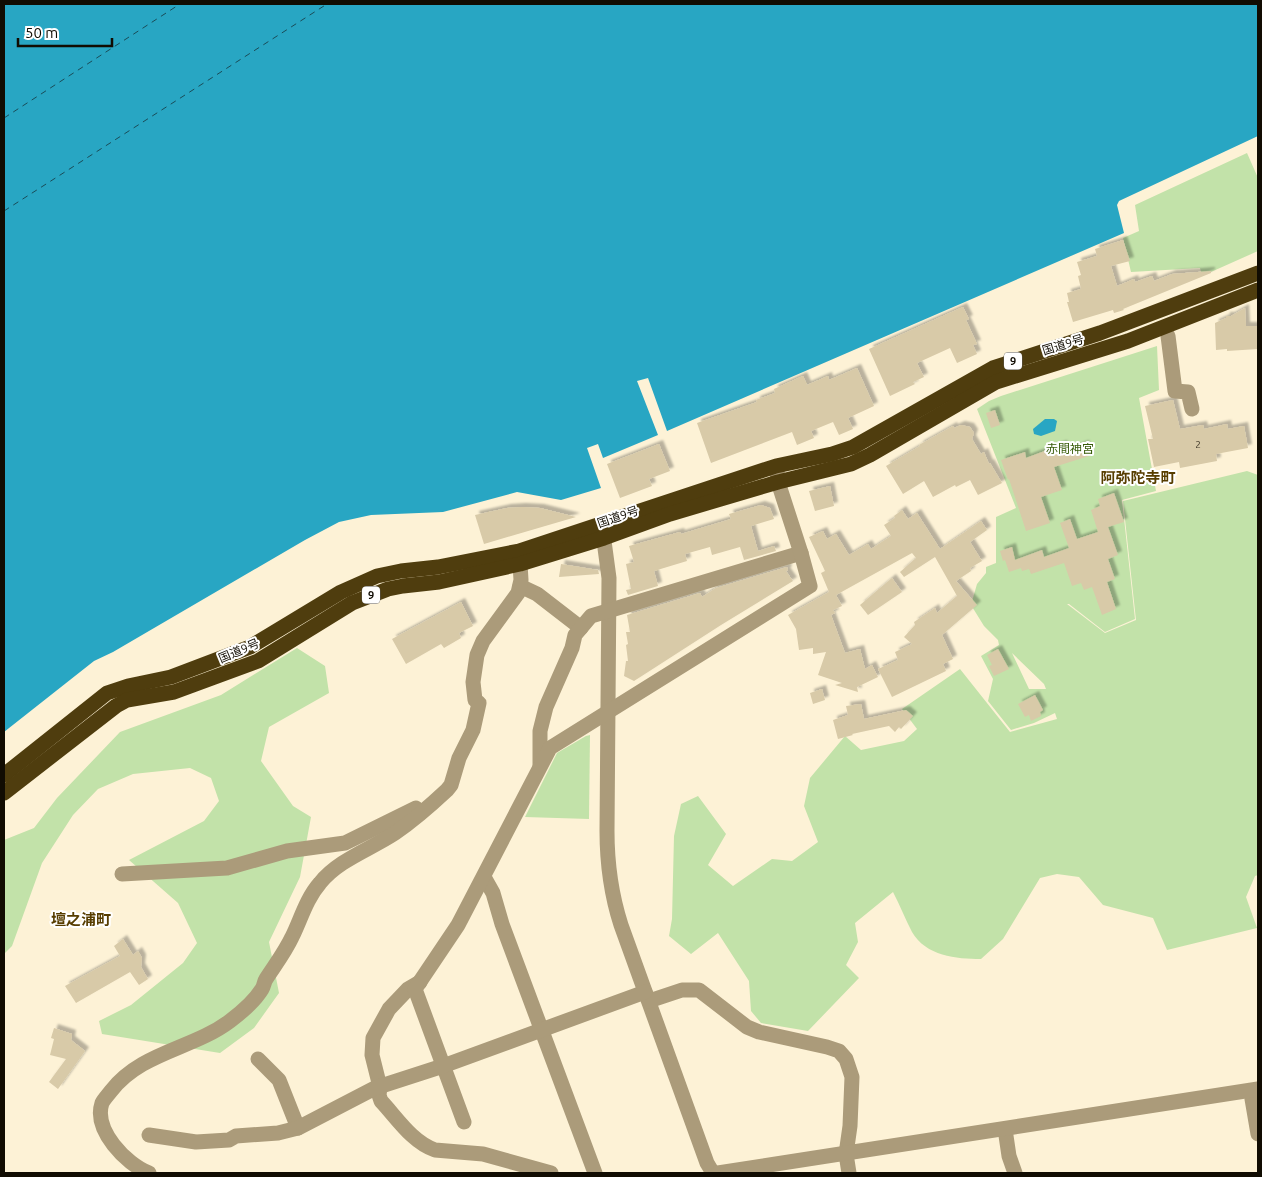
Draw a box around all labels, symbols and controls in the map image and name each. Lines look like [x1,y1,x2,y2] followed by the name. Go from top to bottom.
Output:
[18,15,111,47] scale bar
[25,24,58,41] text: 50 m
[1040,332,1085,357] street label: 国道9号
[1004,352,1022,370] road number: 9
[1195,439,1201,450] house number: 2
[1046,442,1094,455] park label: 赤間神宮
[1100,469,1176,486] district label: 阿弥陀寺町
[595,503,640,530] street label: 国道9号
[362,586,380,604] road number: 9
[217,636,261,665] street label: 国道9号
[51,911,111,928] district label: 壇之浦町

